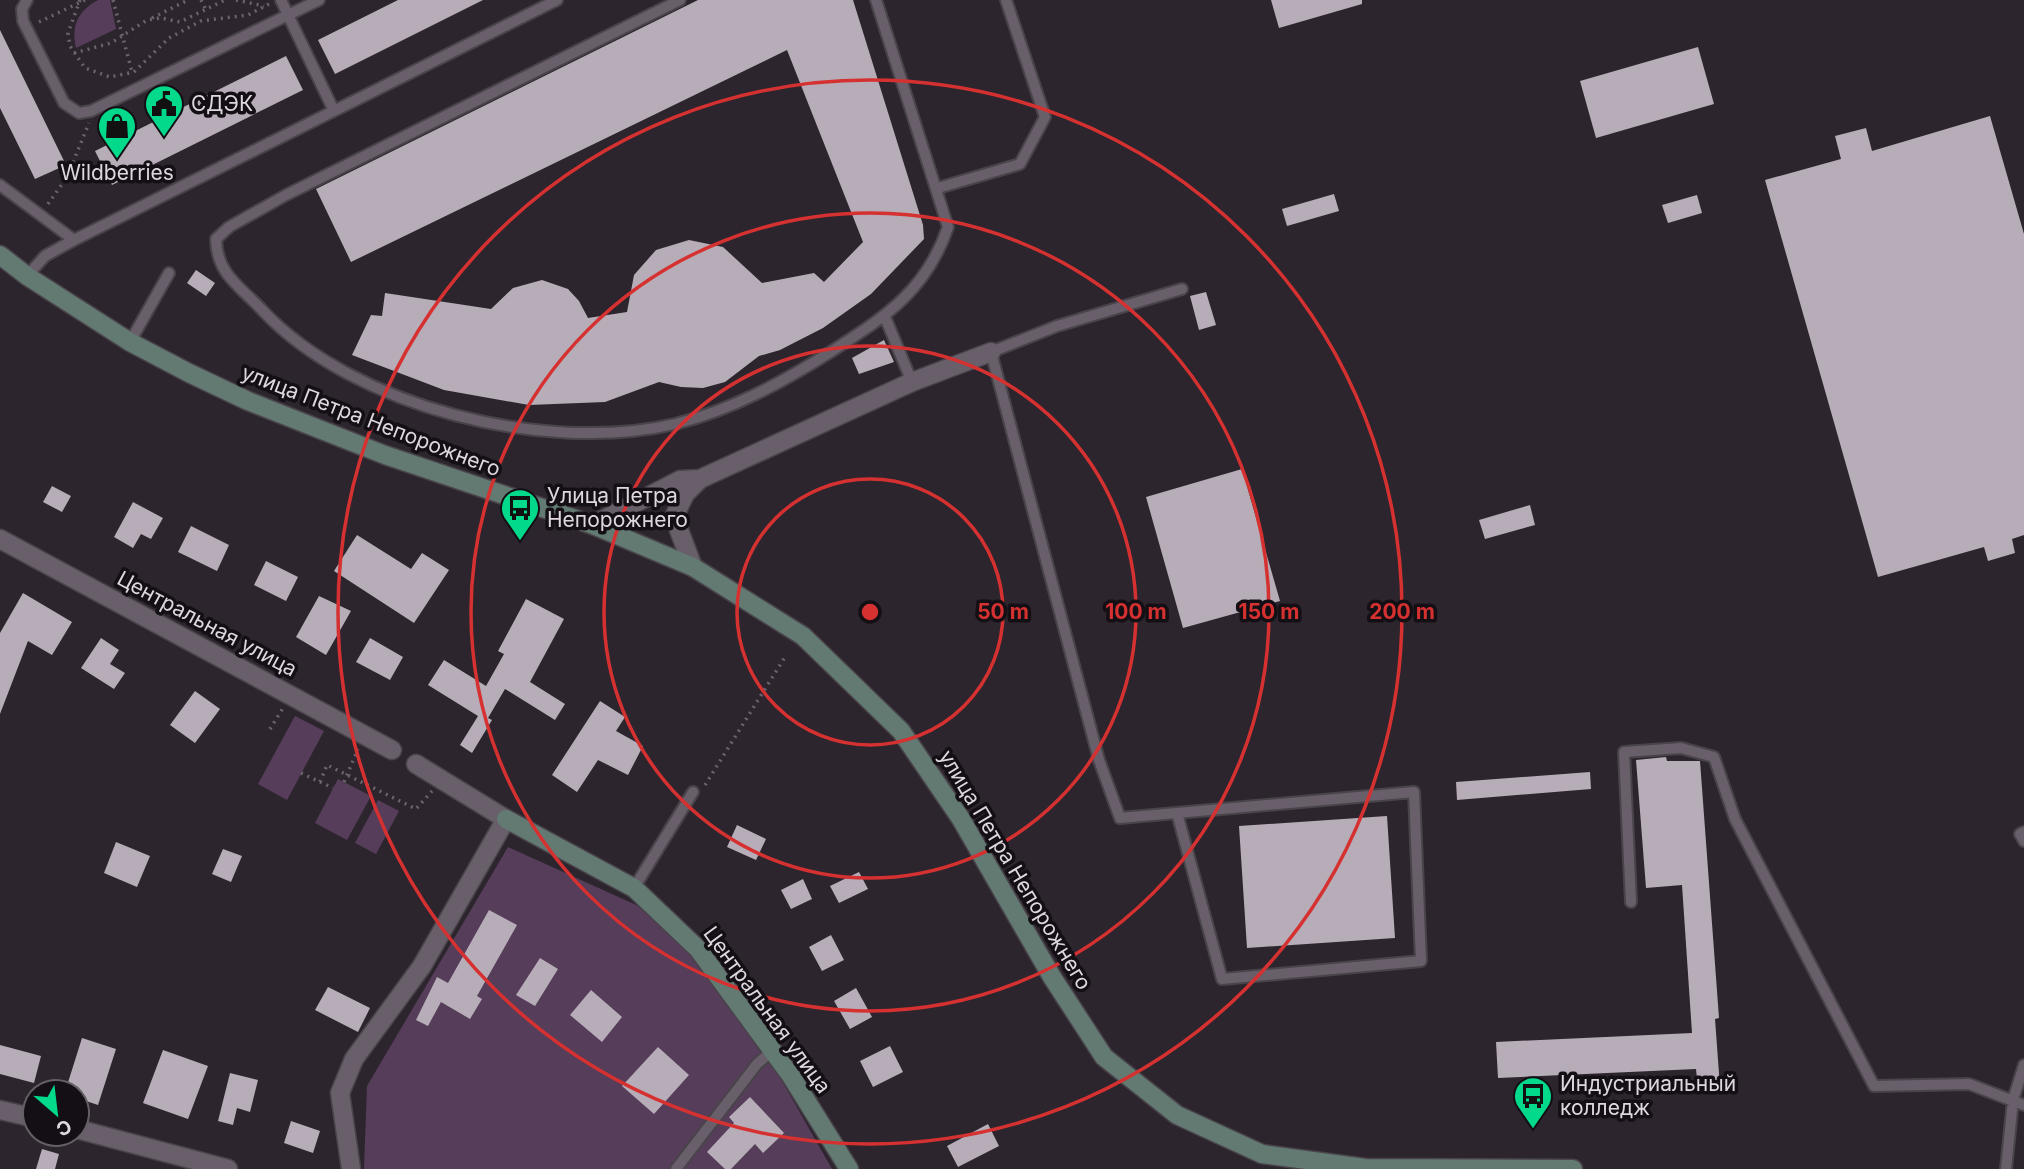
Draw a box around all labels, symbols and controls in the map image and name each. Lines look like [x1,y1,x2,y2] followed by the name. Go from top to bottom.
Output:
[143,83,185,138] public building icon: СДЭК
[191,91,253,116] place label: СДЭК
[96,105,138,160] shop icon: Wildberries
[60,160,174,185] place label: Wildberries
[238,360,504,482] street label: улица Петра Непорожнего
[547,483,688,532] place label: Улица Петра Непорожнего
[499,487,541,542] bus stop icon: Улица Петра Непорожнего
[113,566,301,682] street label: Центральная улица
[977,599,1029,624] text: 50 m
[1105,599,1167,624] text: 100 m
[1239,599,1299,624] text: 150 m
[1369,599,1435,624] text: 200 m
[858,600,882,624] centre of rings
[934,745,1097,994] street label: улица Петра Непорожнего
[699,921,836,1098] street label: Центральная улица
[1560,1071,1736,1120] place label: Индустриальный колледж
[1512,1075,1554,1130] bus stop icon: Индустриальный колледж
[21,1078,91,1148] north arrow
[52,1114,75,1141] text: С

